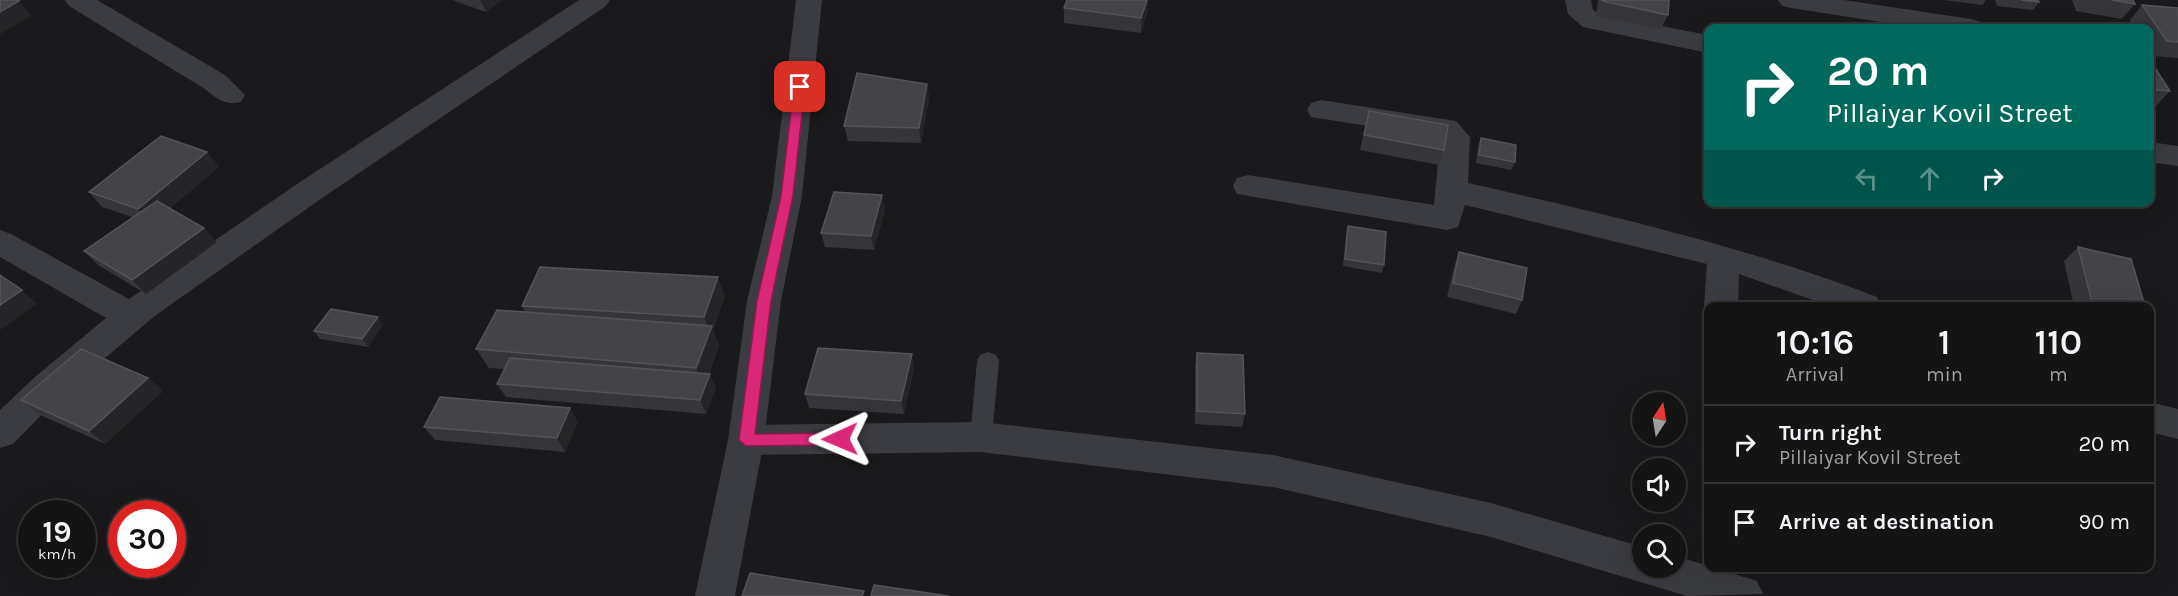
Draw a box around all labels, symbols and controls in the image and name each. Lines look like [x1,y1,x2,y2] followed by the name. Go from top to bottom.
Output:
[1827,46,1929,96] text: 20 m
[1728,48,1806,126] icon: right
[774,61,825,112] pin
[783,70,816,103] icon: arrive
[1827,97,2072,129] text: Pillaiyar Kovil Street
[1850,162,1883,195] icon: left
[1913,162,1946,195] icon: ahead
[1976,162,2009,195] icon: right
[1776,321,1854,363] text: 10:16
[1938,321,1951,363] text: 1
[2035,321,2082,363] text: 110
[1786,363,1844,386] text: Arrival
[1926,363,1963,386] text: min
[2049,363,2068,386] text: m
[1632,392,1686,446] north arrow
[1632,392,1686,578] map controls
[808,407,872,471] position arrow
[1779,420,1882,446] text: Turn right
[1728,428,1761,461] icon: right
[2078,431,2130,457] text: 20 m
[1779,446,1961,469] text: Pillaiyar Kovil Street
[1632,458,1686,512] button: sound
[108,500,186,578] speed limit sign: 30
[1728,506,1761,539] icon: arrive
[1779,509,1994,535] text: Arrive at destination
[2078,509,2130,535] text: 90 m
[42,514,71,550] text: 19
[1632,524,1686,578] button: search
[38,545,76,563] text: km/h

